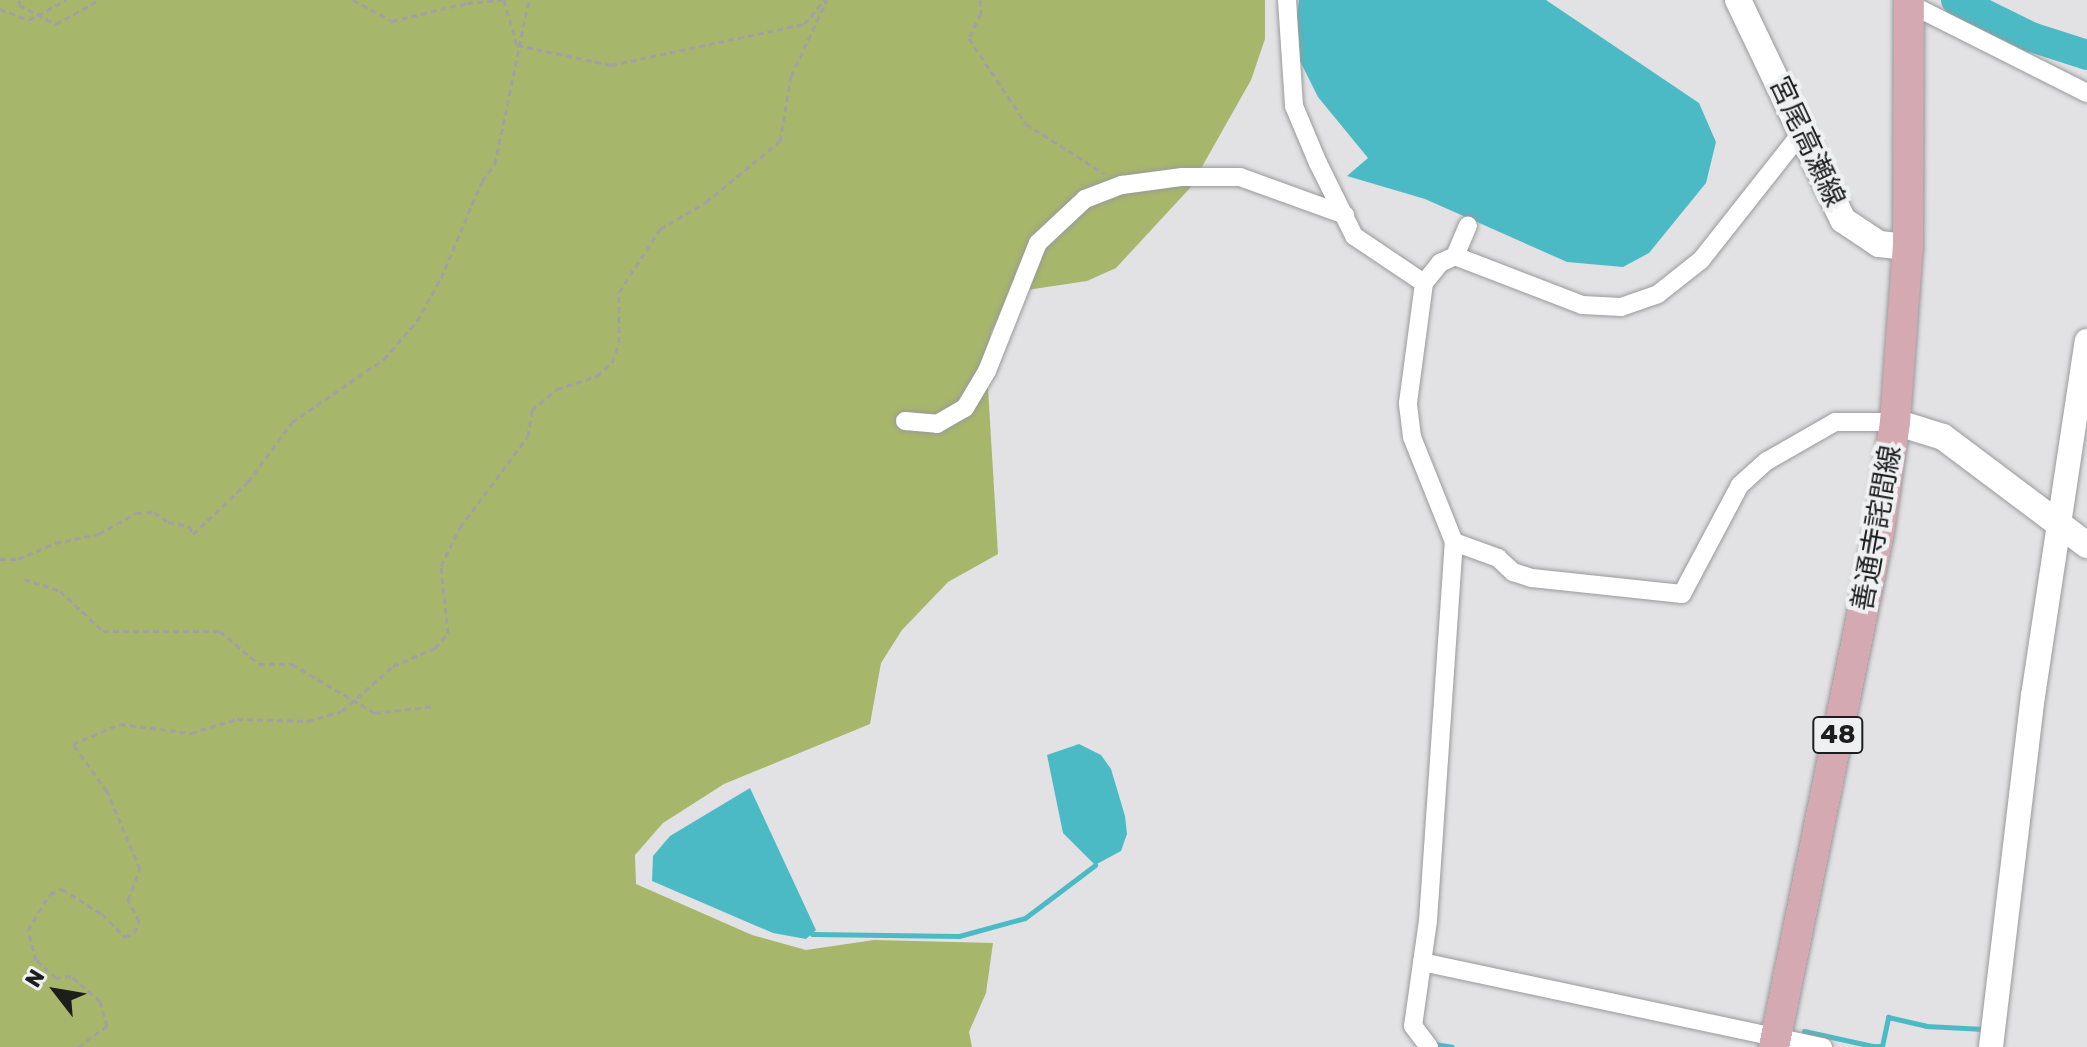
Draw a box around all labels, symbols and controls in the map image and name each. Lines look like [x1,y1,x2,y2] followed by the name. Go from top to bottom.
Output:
[1762,71,1852,213] street label: 宮尾高瀬線
[1846,442,1908,614] street label: 善通寺詫間線
[1812,713,1864,757] road number: 48
[16,951,96,1031] north arrow
[19,965,51,992] text: N

